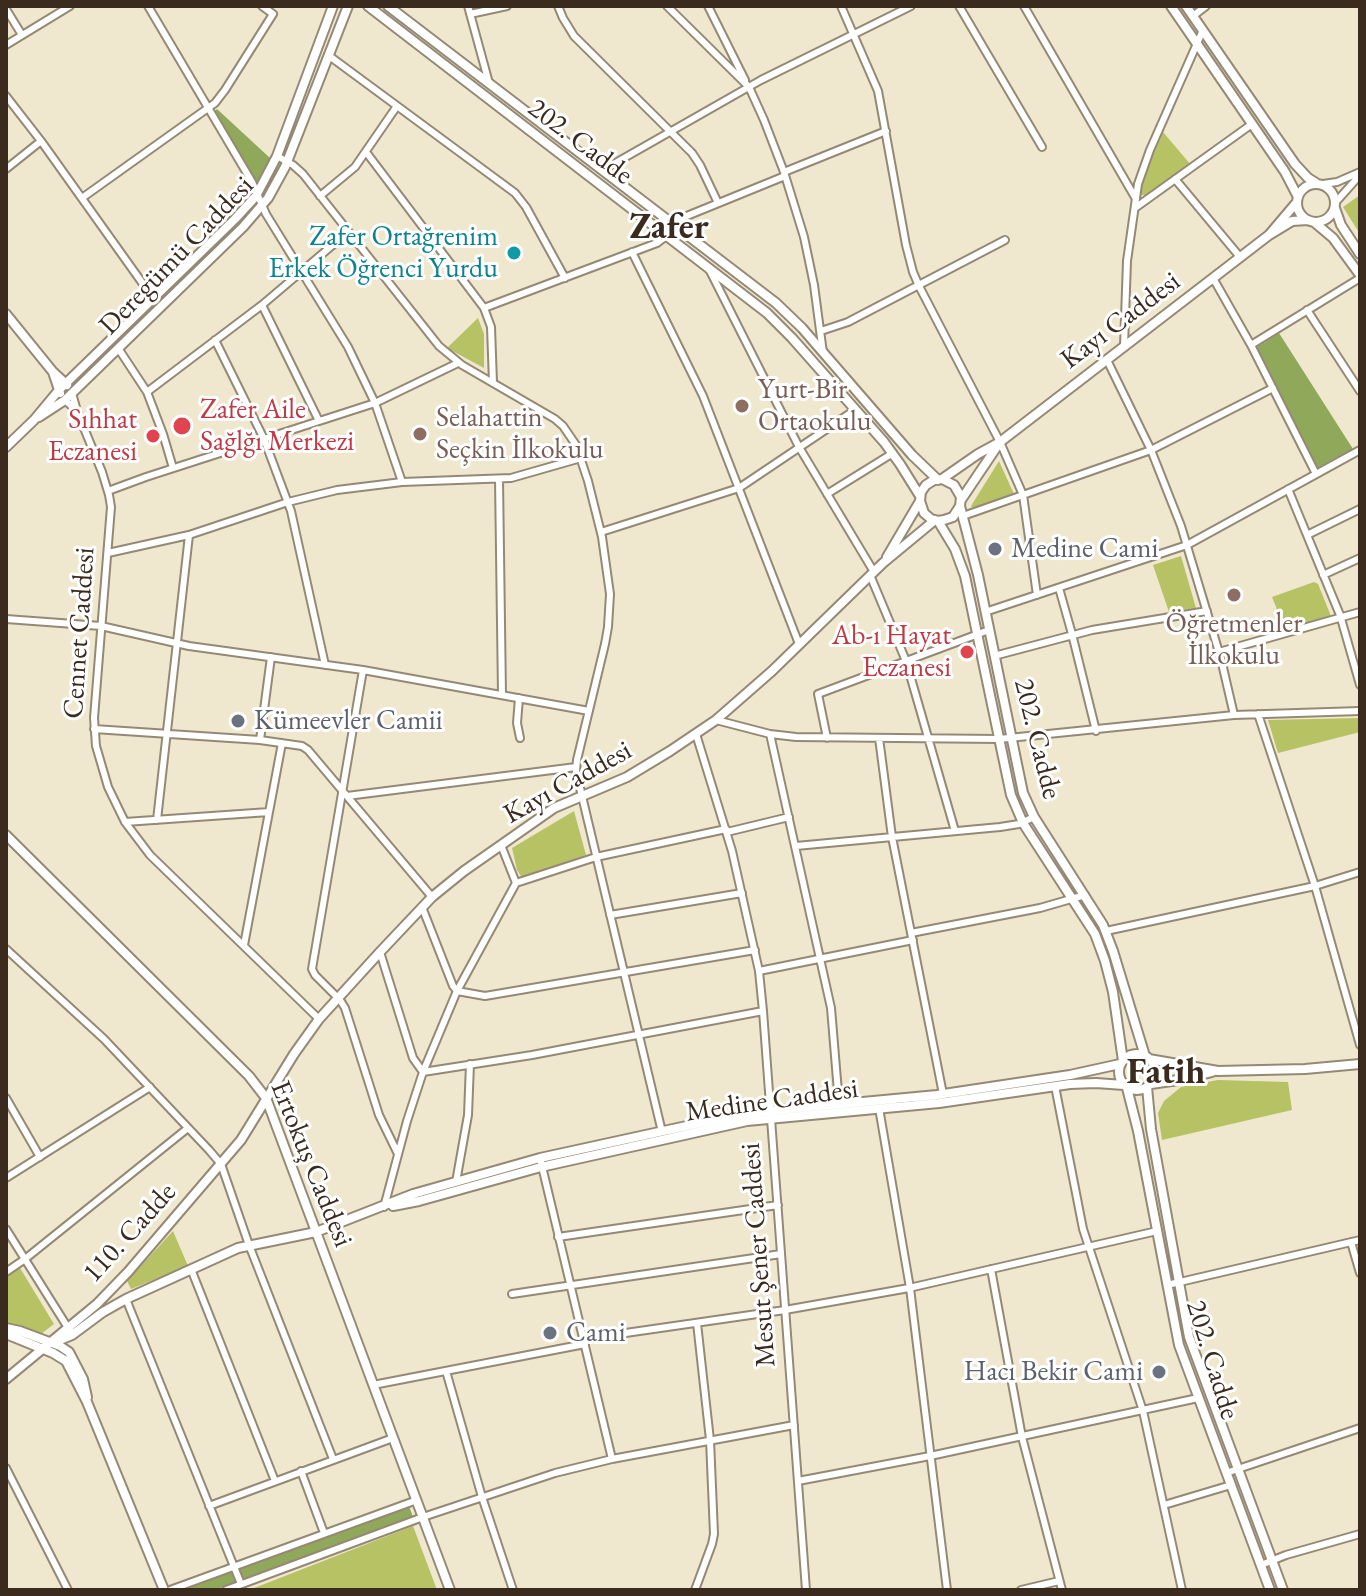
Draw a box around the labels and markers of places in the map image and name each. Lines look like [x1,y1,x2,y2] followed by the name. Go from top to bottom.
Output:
[268,220,498,286] place label: Zafer Ortağrenim Erkek Öğrenci Yurdu
[505,244,523,262] marker: Zafer Ortağrenim Erkek Öğrenci Yurdu
[758,373,871,439] place label: Yurt-Bir Ortaokulu
[200,393,354,459] place label: Zafer Aile Sağlğı Merkezi
[733,397,751,415] marker: Yurt-Bir Ortaokulu
[436,401,604,467] place label: Selahattin Seçkin İlkokulu
[48,403,137,469] place label: Sıhhat Eczanesi
[171,415,193,437] marker: Zafer Aile Sağlğı Merkezi
[411,425,429,443] marker: Selahattin Seçkin İlkokulu
[144,427,162,445] marker: Sıhhat Eczanesi
[1011,532,1158,566] place label: Medine Cami
[986,540,1004,558] marker: Medine Cami
[1225,586,1243,604] marker: Öğretmenler İlkokulu
[1165,607,1303,673] place label: Öğretmenler İlkokulu
[832,619,951,685] place label: Ab-ı Hayat Eczanesi
[958,643,976,661] marker: Ab-ı Hayat Eczanesi
[254,704,443,738] place label: Kümeevler Camii
[229,712,247,730] marker: Kümeevler Camii
[566,1316,626,1350] place label: Cami
[541,1324,559,1342] marker: Cami
[964,1355,1143,1389] place label: Hacı Bekir Cami
[1150,1363,1168,1381] marker: Hacı Bekir Cami

